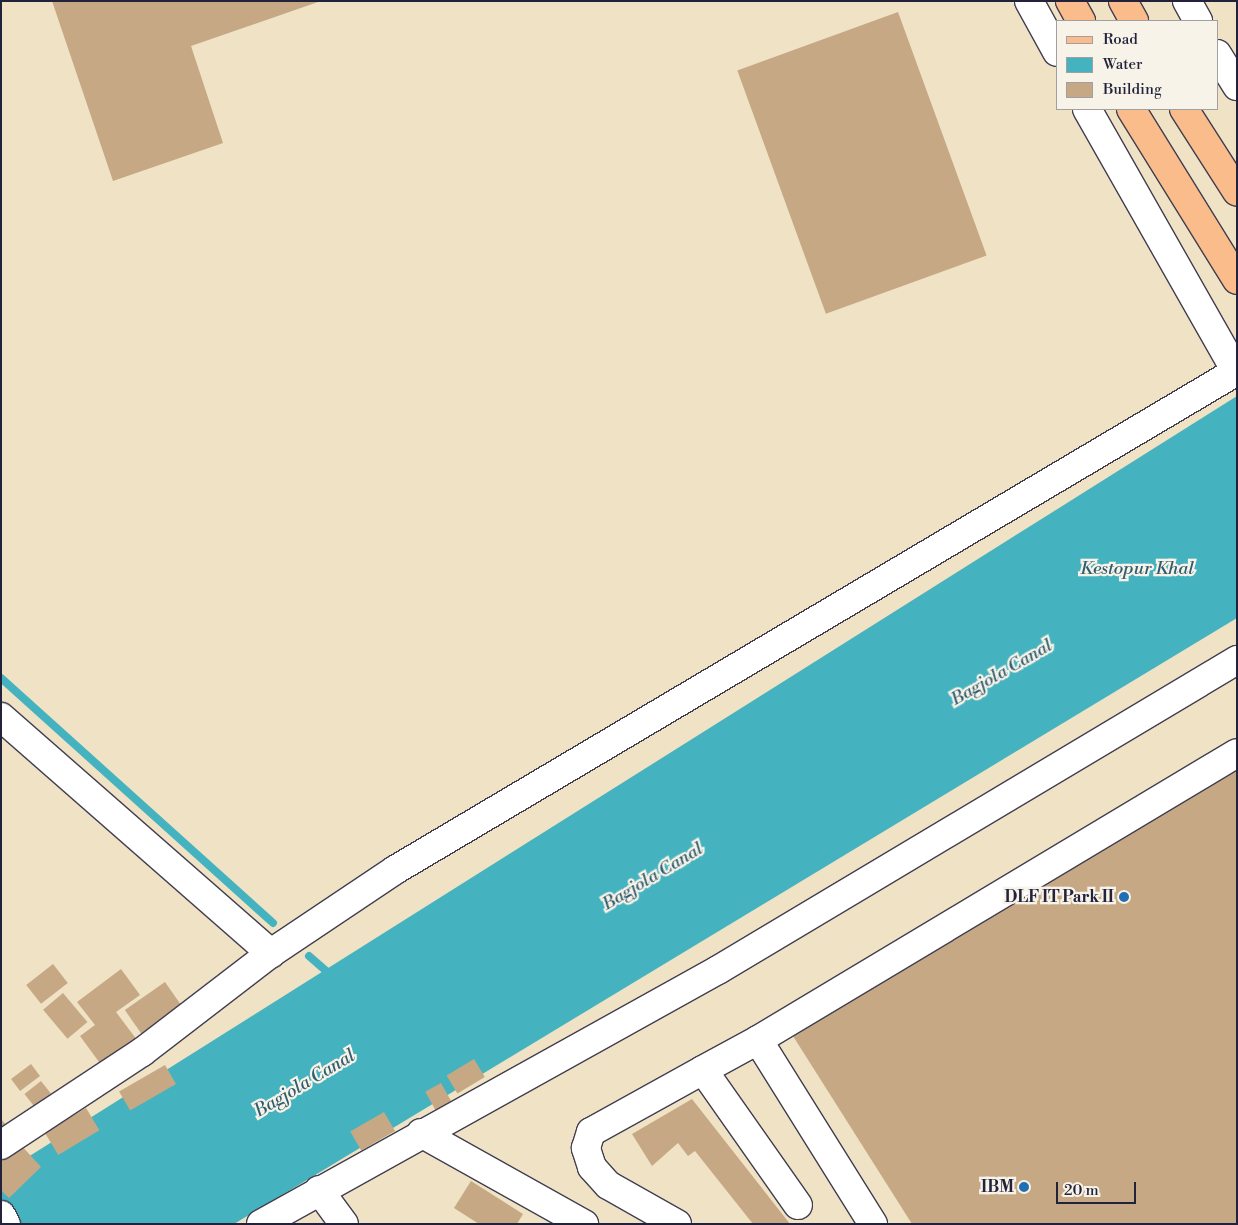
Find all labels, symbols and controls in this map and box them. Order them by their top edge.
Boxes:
legend [1056,20,1218,110]
text: Road [1103,30,1138,49]
text: Water [1103,55,1142,74]
text: Building [1103,80,1162,99]
water label: Kestopur Khal [1080,558,1194,580]
water label: Bagjola Canal [947,635,1057,711]
water label: Bagjola Canal [599,838,707,916]
place label: DLF IT Park II [1004,887,1114,907]
marker: DLF IT Park II [1118,891,1130,903]
water label: Bagjola Canal [251,1045,359,1123]
scale bar [1058,1172,1138,1204]
place label: IBM [981,1177,1014,1197]
marker: IBM [1018,1181,1030,1193]
text: 20 m [1064,1181,1099,1200]

